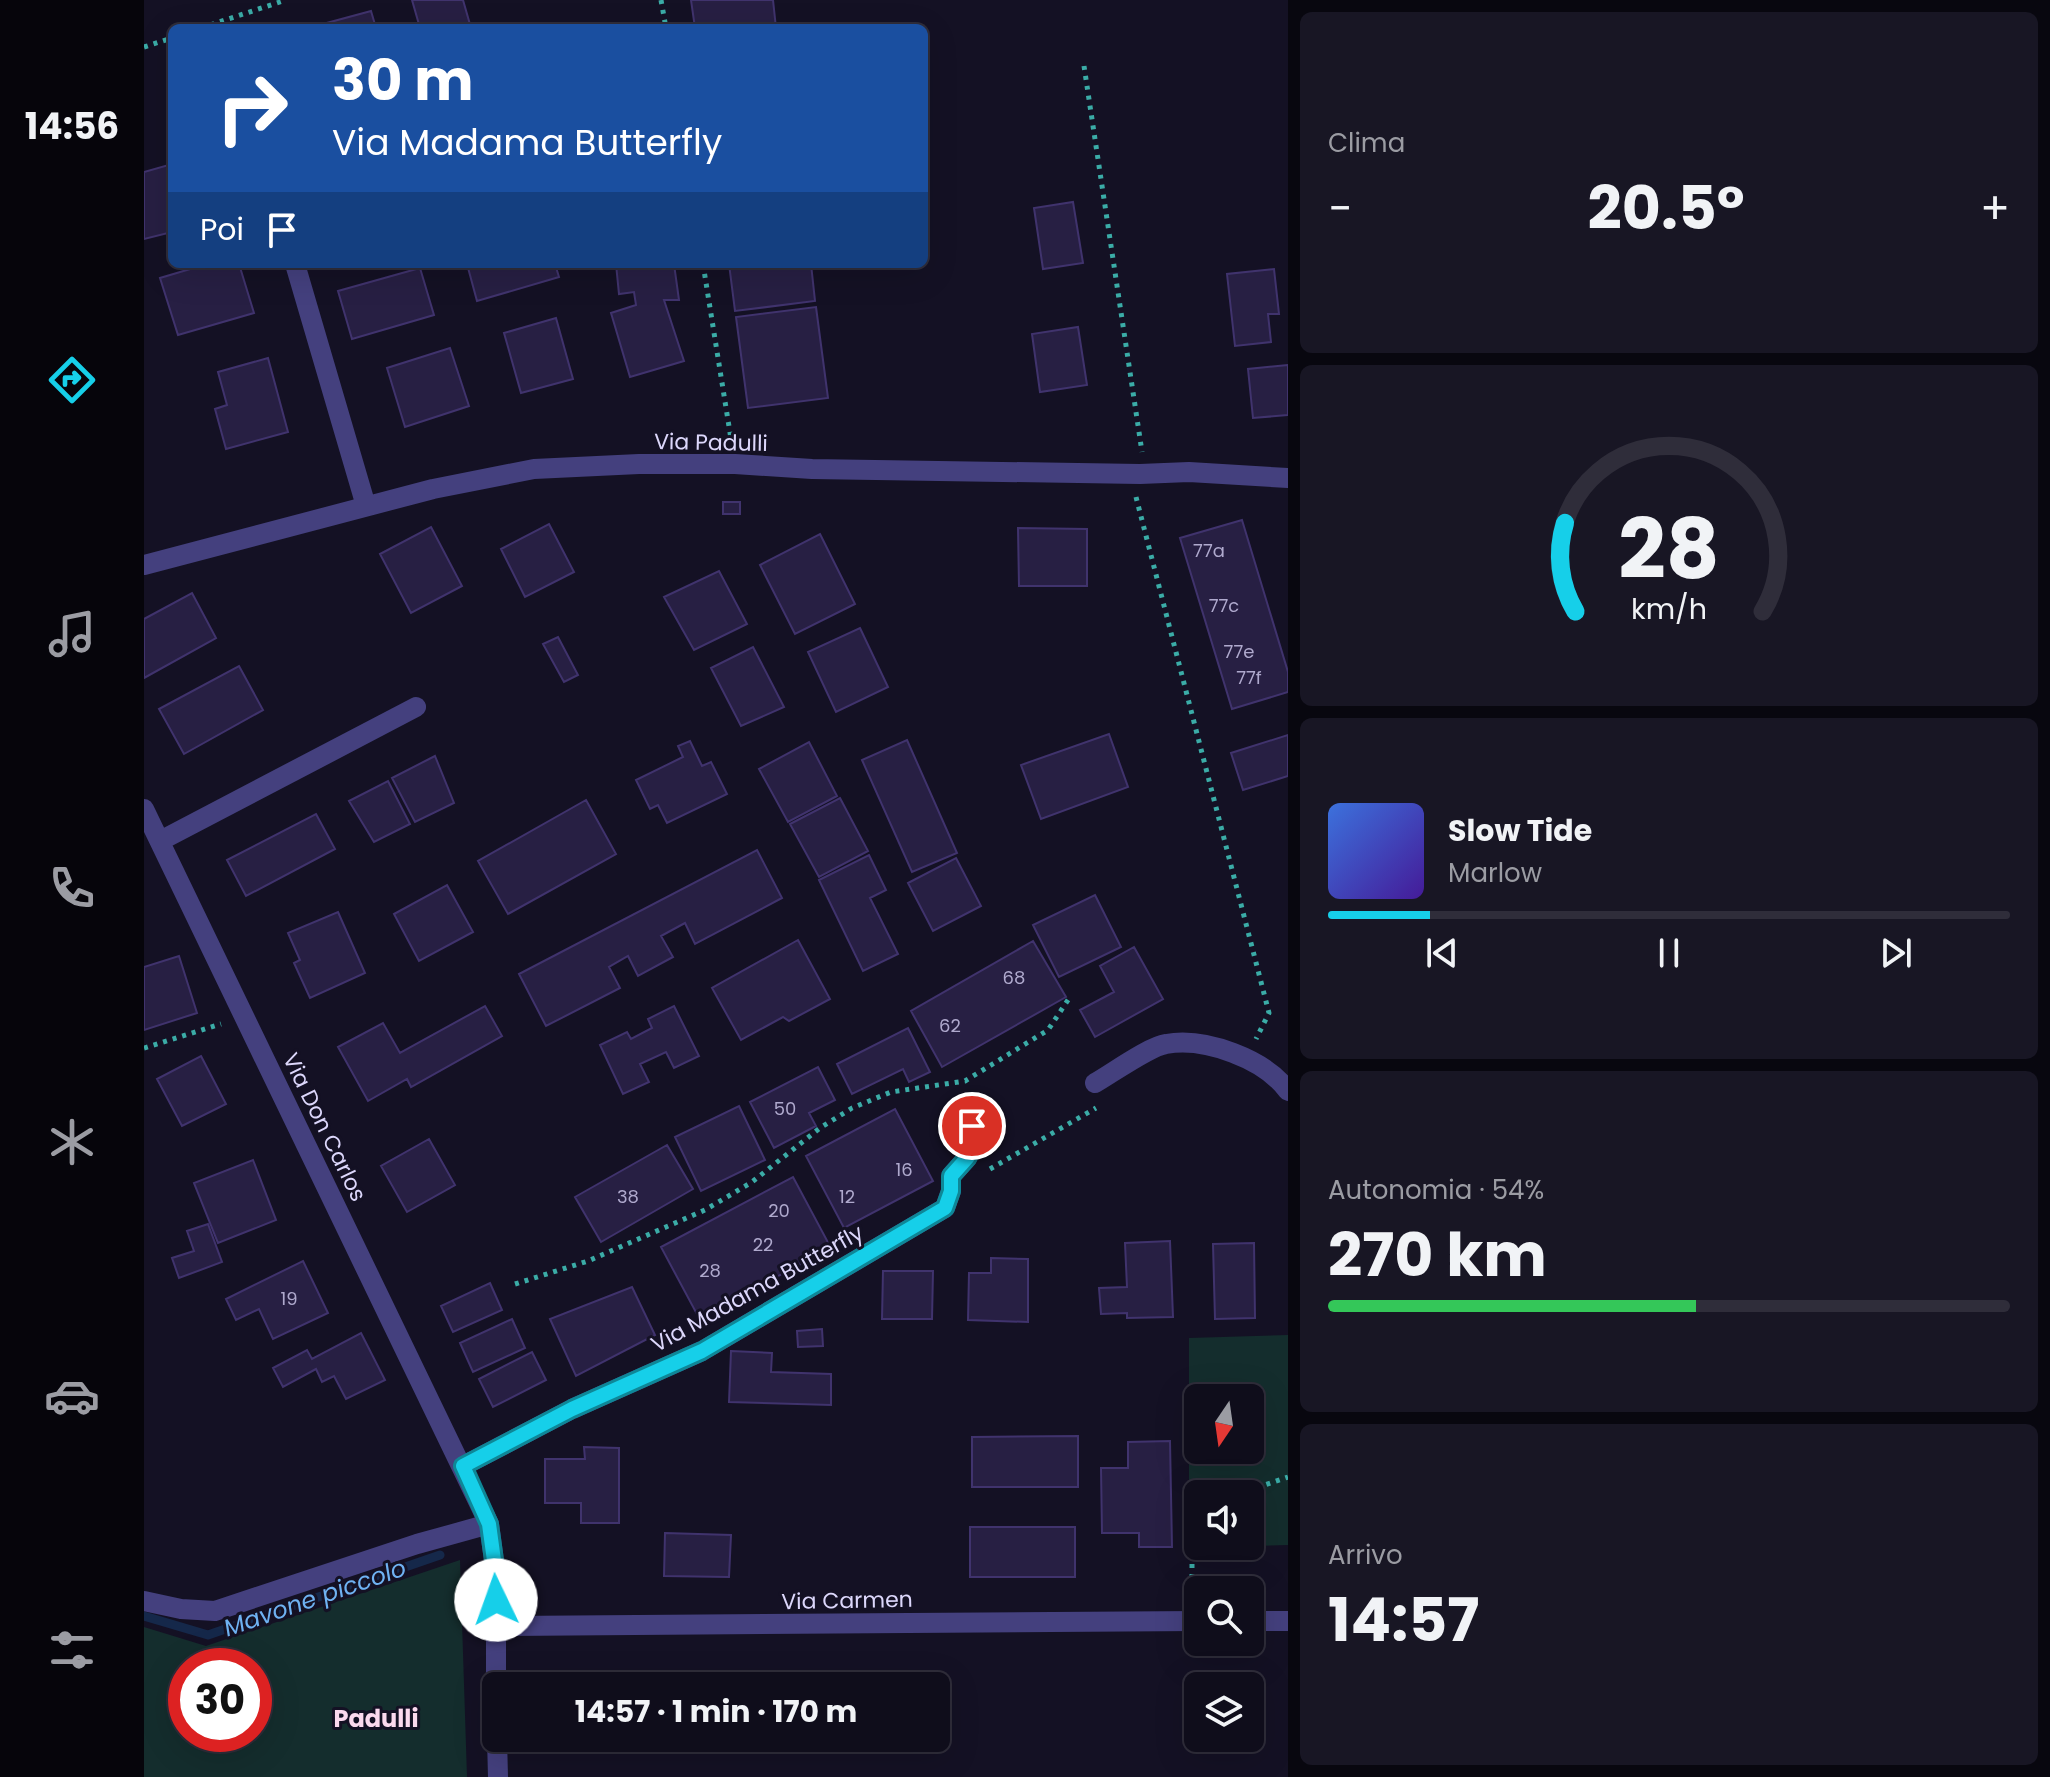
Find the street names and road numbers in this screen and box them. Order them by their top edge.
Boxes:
street label: Via Padulli [654,426,768,459]
street label: Via Don Carlos [275,1048,374,1207]
street label: Via Madama Butterfly [645,1217,870,1360]
street label: Via Carmen [781,1584,913,1617]

